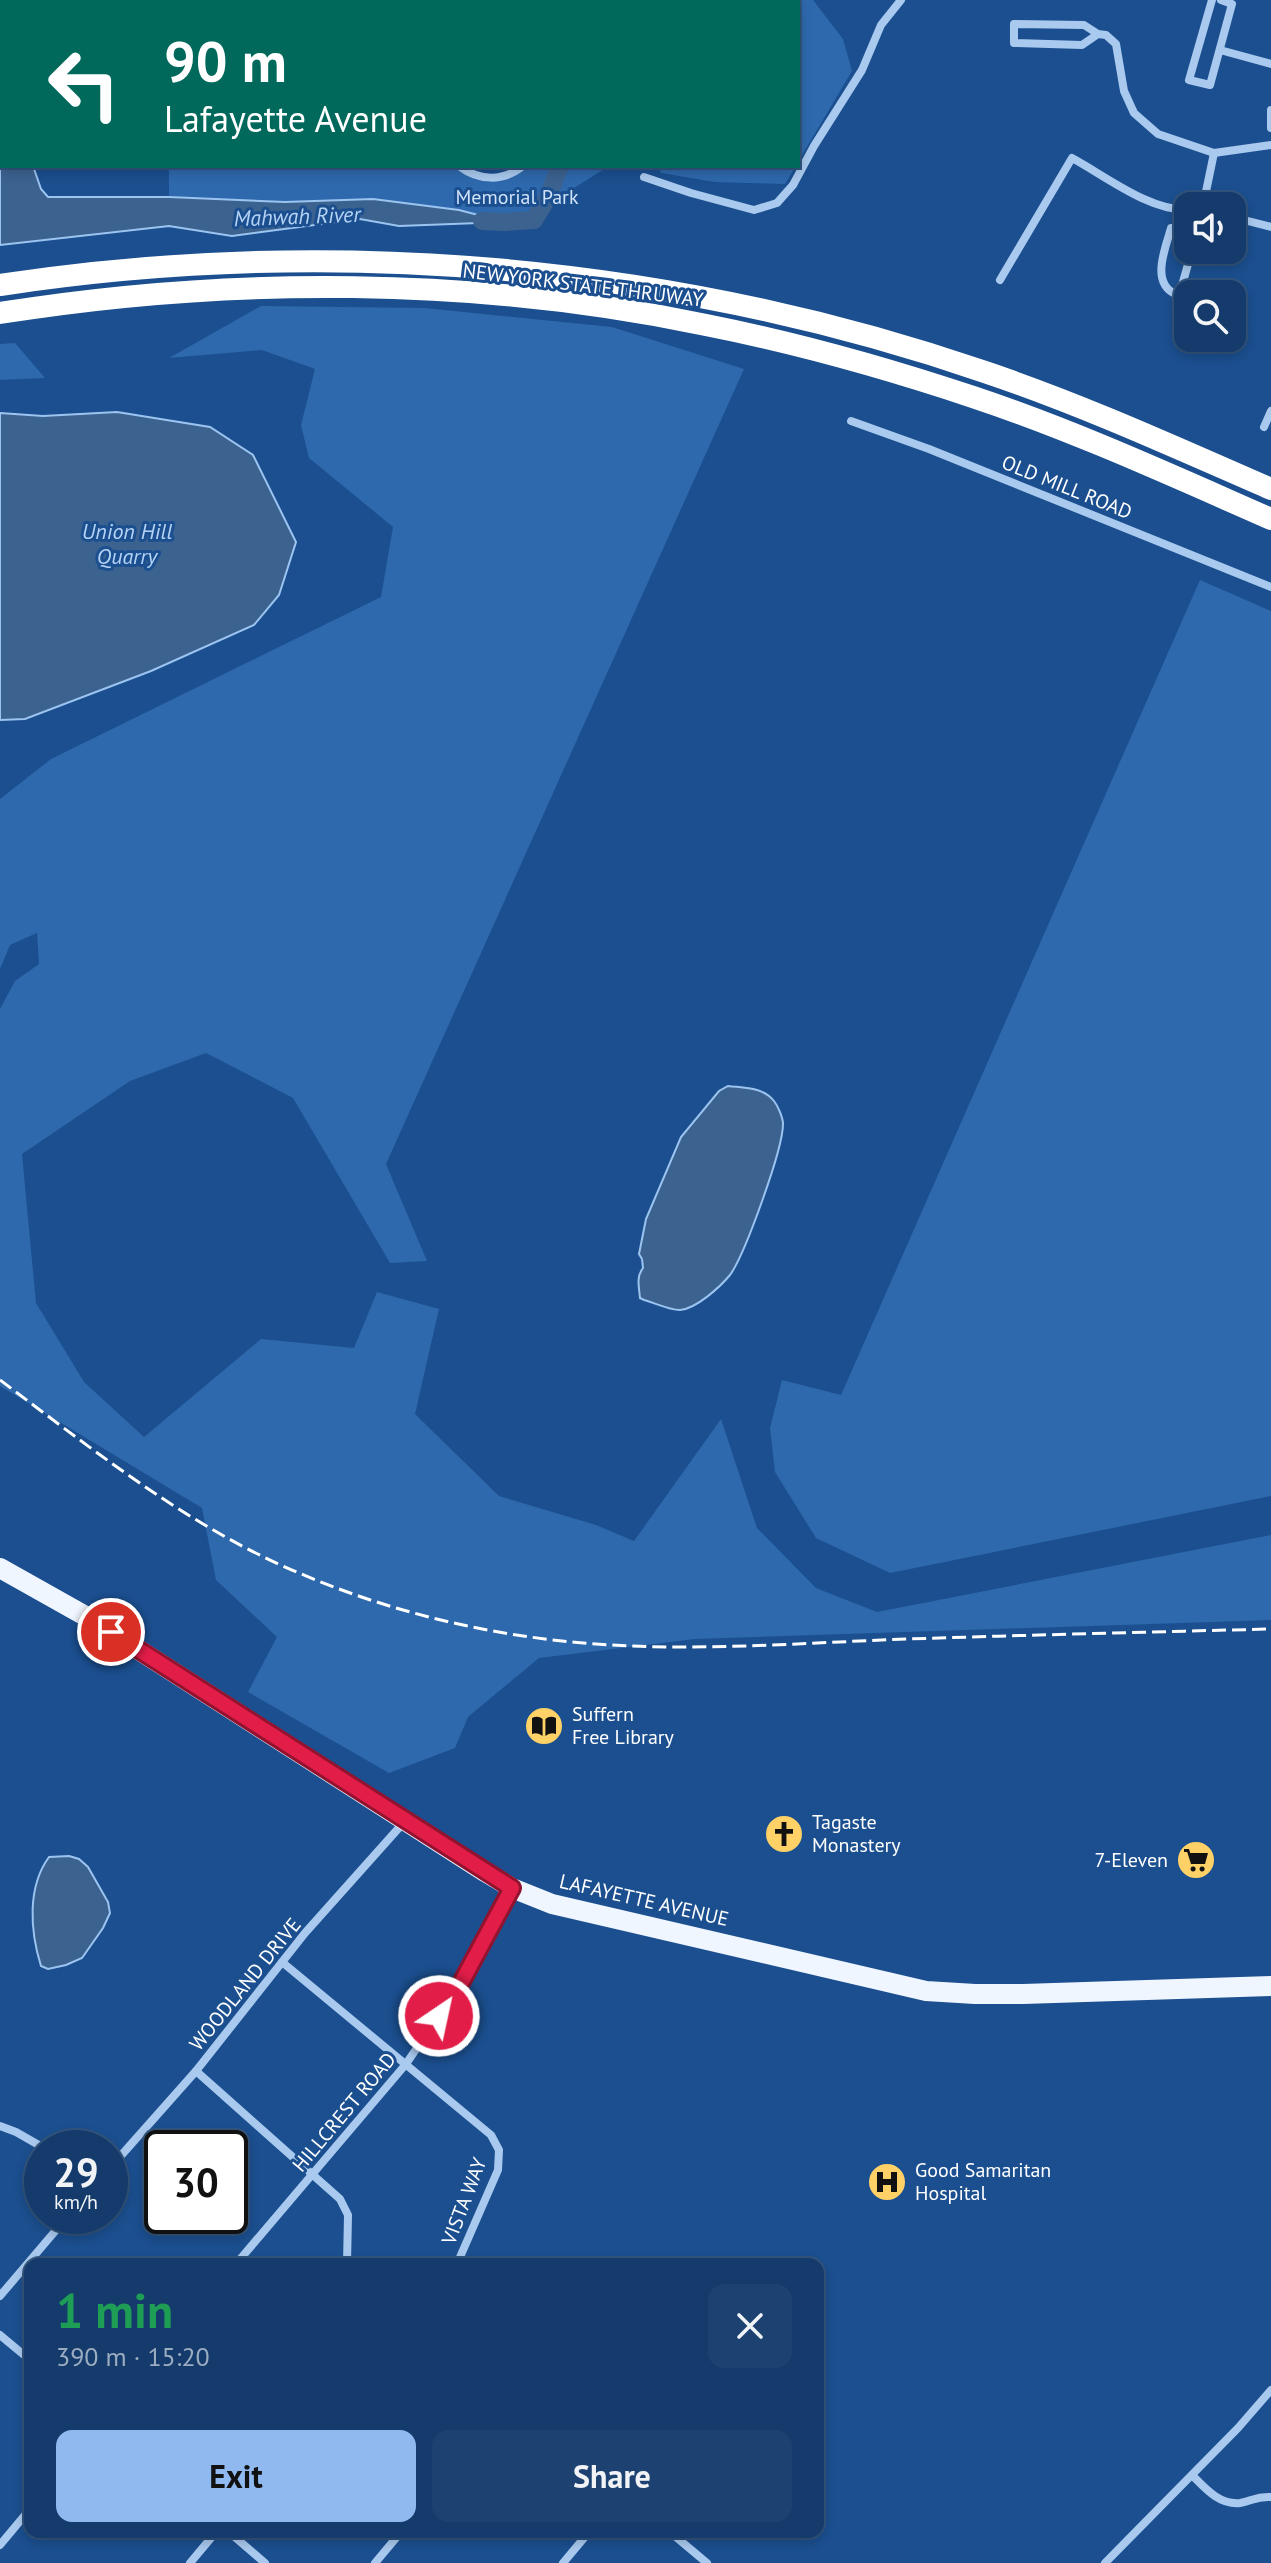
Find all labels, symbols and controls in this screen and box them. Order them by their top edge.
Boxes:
text: 90 m [164,25,287,97]
icon: left [32,32,136,136]
text: Lafayette Avenue [164,95,427,142]
park label: Memorial Park [456,184,579,210]
map controls [1174,192,1246,352]
button: sound [1174,192,1246,264]
water label: Mahwah River [233,200,363,232]
street label: NEW YORK STATE THRUWAY [461,257,706,313]
button: search [1174,280,1246,352]
street label: OLD MILL ROAD [998,449,1136,525]
water label: Union Hill Quarry [82,517,172,570]
pin [77,1598,145,1666]
icon: arrive [89,1610,133,1654]
place label: Suffern Free Library [572,1701,675,1750]
library icon: Suffern Free Library [523,1705,565,1747]
place label: Tagaste Monastery [812,1809,901,1858]
church icon: Tagaste Monastery [763,1813,805,1855]
supermarket icon: 7-Eleven [1175,1839,1217,1881]
place label: 7-Eleven [1094,1847,1168,1873]
street label: LAFAYETTE AVENUE [557,1868,731,1932]
street label: WOODLAND DRIVE [183,1912,307,2056]
position arrow [397,1974,481,2058]
street label: HILLCREST ROAD [287,2047,401,2177]
speed limit sign: 30 [144,2130,248,2234]
text: 29 [53,2146,99,2198]
street label: VISTA WAY [435,2153,493,2249]
place label: Good Samaritan Hospital [915,2157,1051,2206]
hospital icon: Good Samaritan Hospital [866,2161,908,2203]
text: km/h [54,2189,98,2215]
text: 1 min [56,2279,173,2341]
button: close [708,2284,792,2368]
text: 390 m · 15:20 [56,2340,210,2373]
button: Exit [56,2430,416,2522]
button: Share [432,2430,792,2522]

